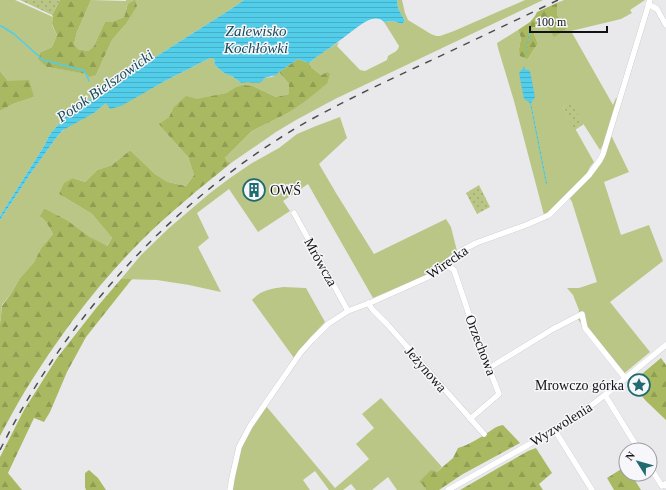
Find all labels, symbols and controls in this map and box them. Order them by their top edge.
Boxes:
scale bar [530,8,607,34]
text: 100 m [536,15,567,29]
water label: Zalewisko Kochłówki [223,23,288,56]
water label: Potok Bielszowicki [53,47,156,126]
building icon: OWŚ [241,177,267,203]
place label: OWŚ [270,182,301,198]
street label: Mrówcza [301,235,340,290]
street label: Wirecka [424,242,471,282]
street label: Orzechowa [462,313,499,378]
street label: Jeżynowa [402,344,450,396]
place icon: Mrowczo górka [626,372,652,398]
place label: Mrowczo górka [535,378,625,393]
street label: Wyzwolenia [528,399,596,449]
north arrow [618,442,658,482]
text: N [623,449,637,463]

